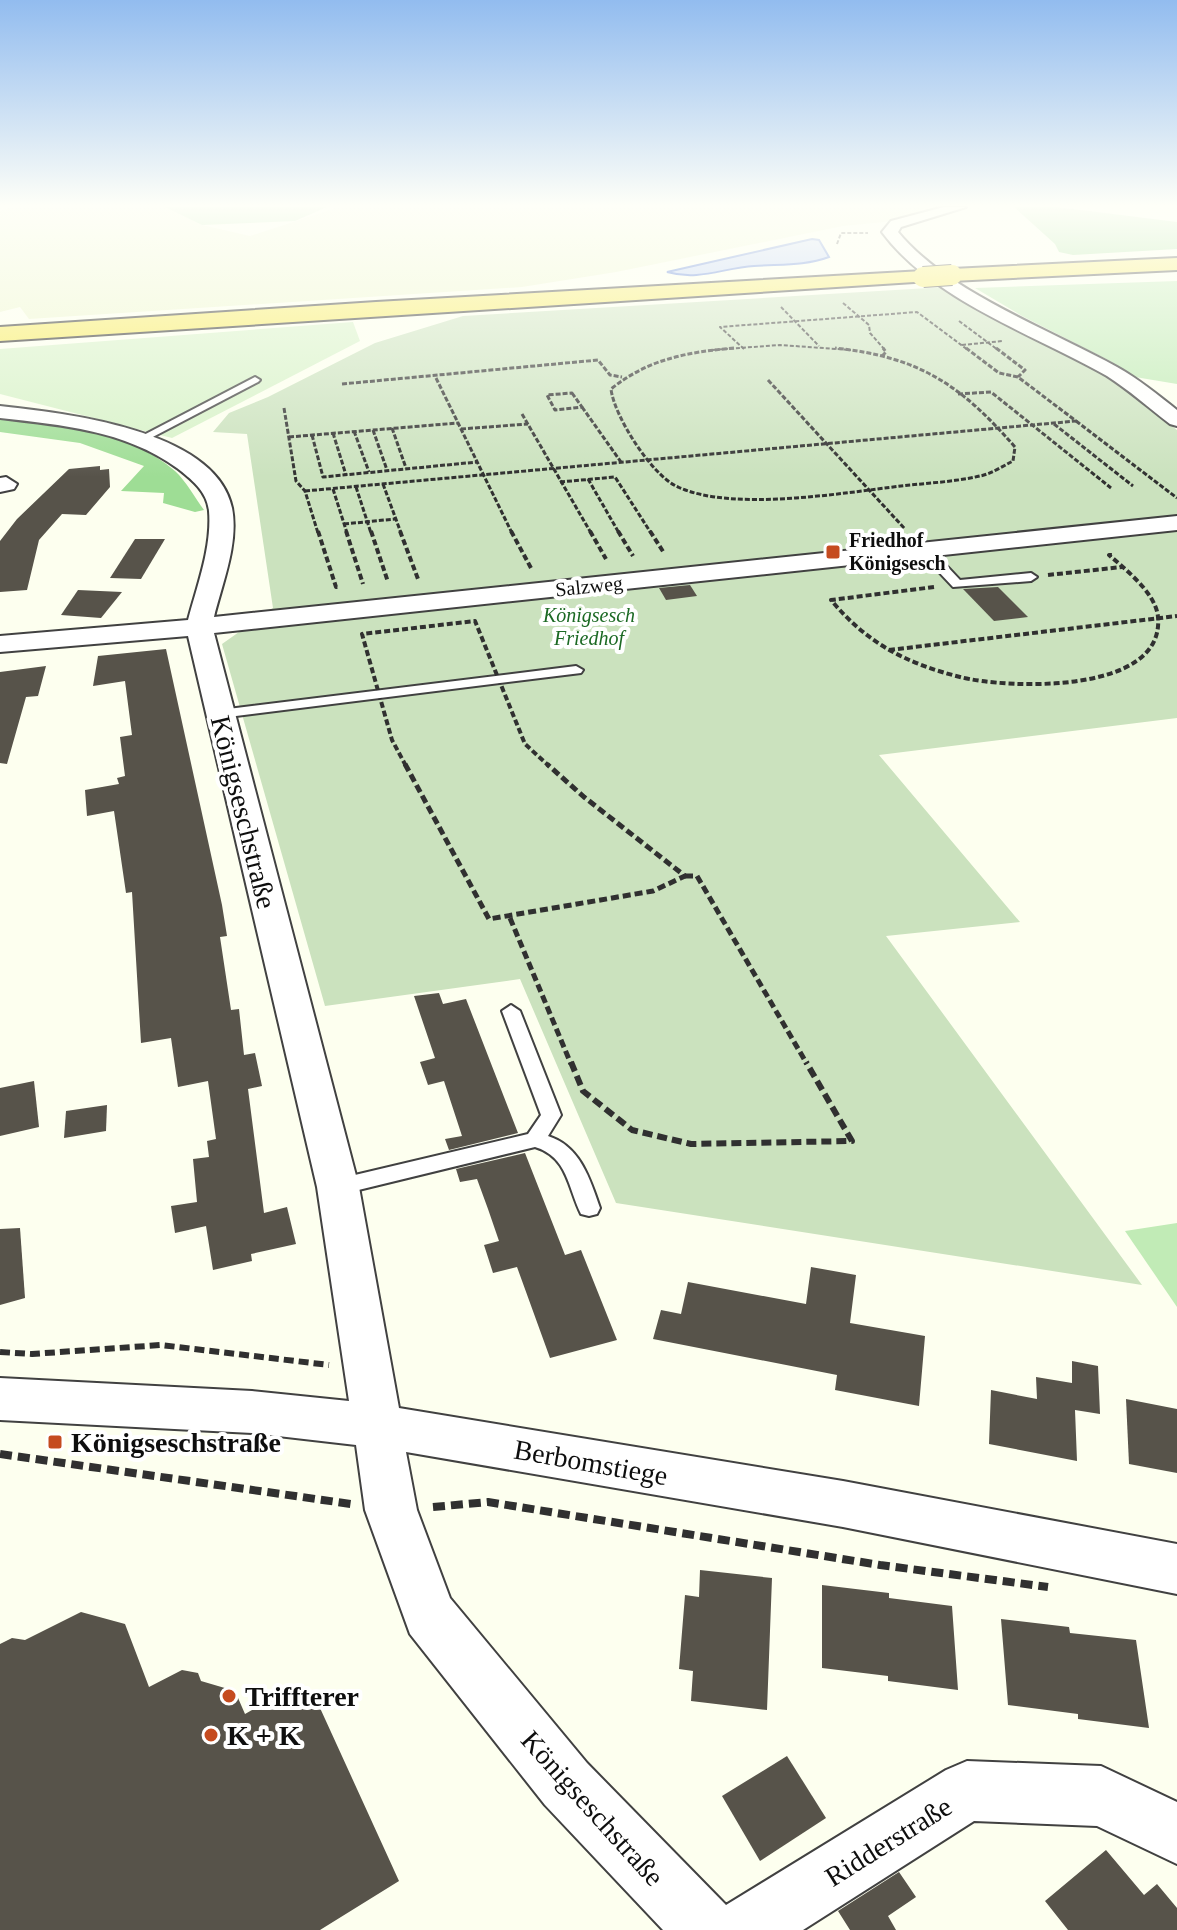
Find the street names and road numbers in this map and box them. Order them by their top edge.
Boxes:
street label: Salzweg [554,572,624,601]
street label: Königseschstraße [205,713,282,912]
street label: Berbomstiege [512,1434,670,1491]
street label: Königseschstraße [515,1725,670,1892]
street label: Ridderstraße [819,1790,957,1892]

